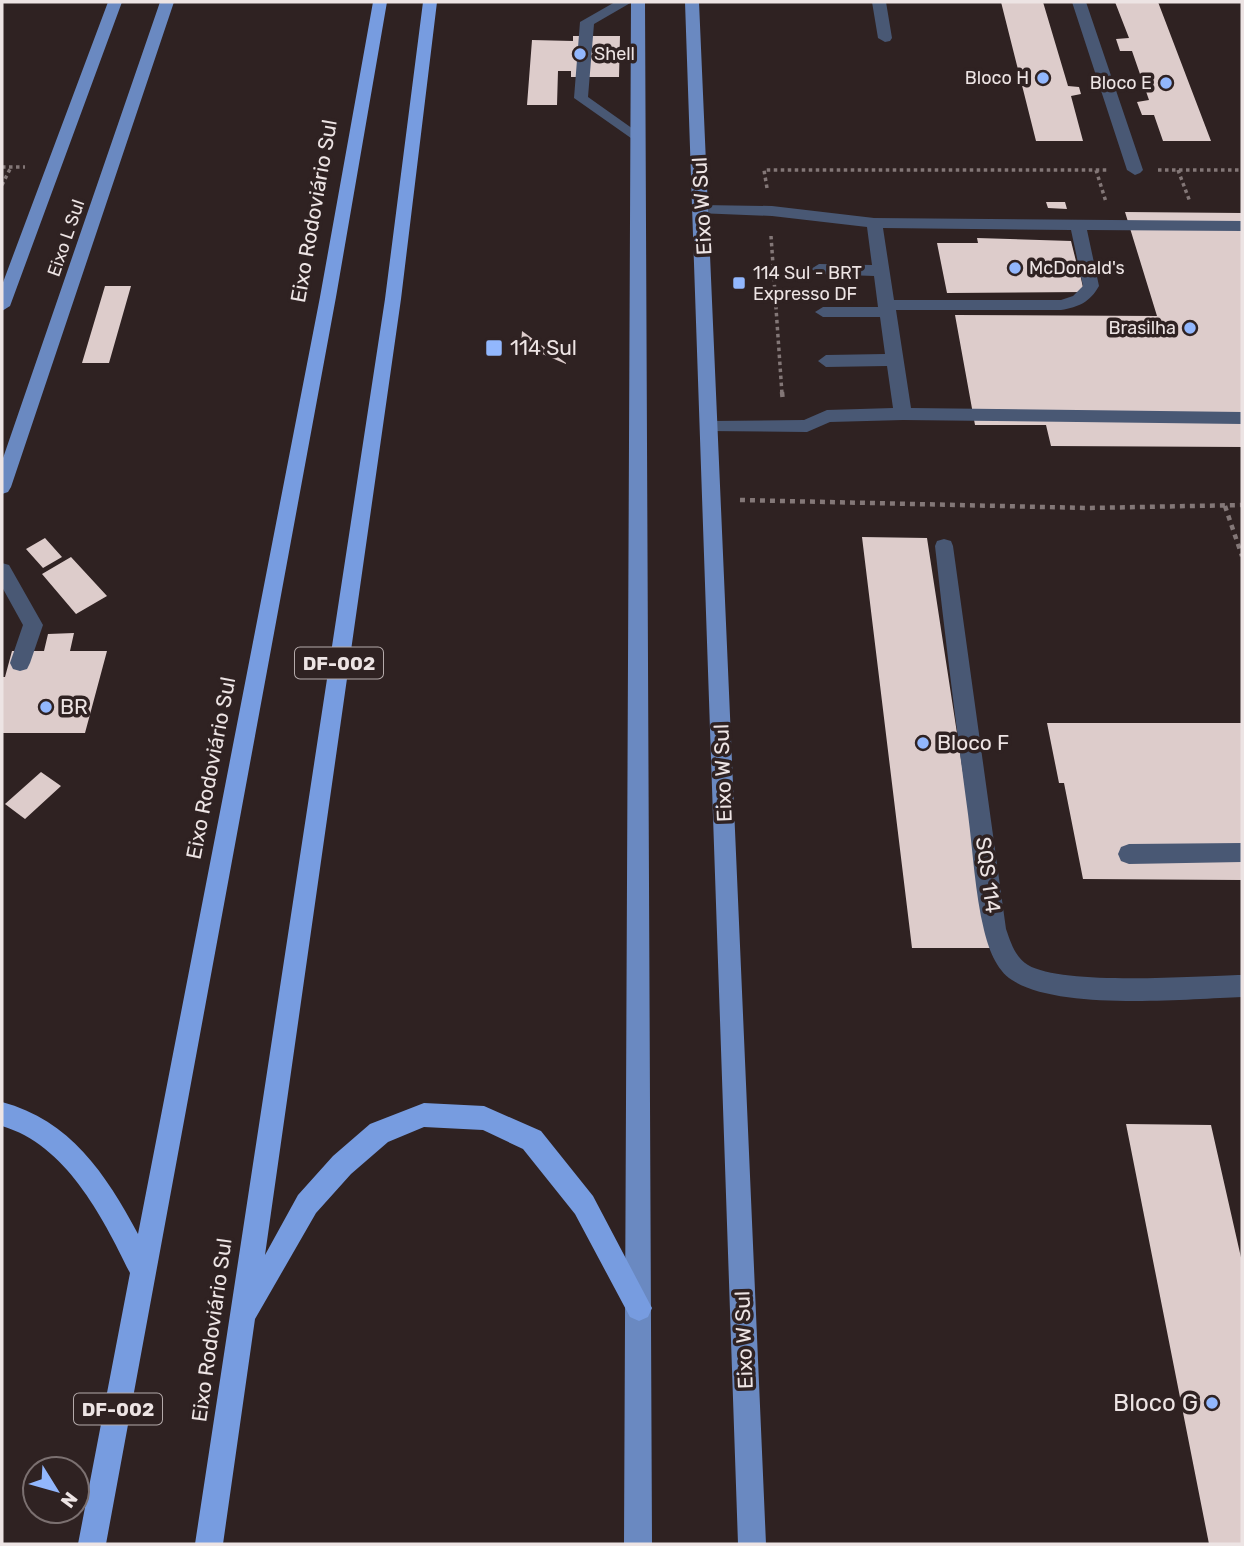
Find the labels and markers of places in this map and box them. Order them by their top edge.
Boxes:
place label: Shell [594,43,635,65]
marker: Shell [572,46,588,62]
place label: Bloco H [965,67,1029,89]
marker: Bloco H [1035,70,1051,86]
place label: Bloco E [1090,72,1152,94]
marker: Bloco E [1158,75,1174,91]
place label: McDonald's [1029,257,1125,279]
marker: McDonald's [1007,260,1023,276]
place label: 114 Sul - BRT Expresso DF [753,262,862,305]
marker: 114 Sul - BRT Expresso DF [731,275,747,291]
place label: Brasilha [1109,317,1176,339]
marker: Brasilha [1182,320,1198,336]
place label: 114 Sul [510,335,577,360]
marker: 114 Sul [484,338,504,358]
place label: BR [60,694,88,719]
marker: BR [38,699,54,715]
place label: Bloco F [937,730,1009,755]
marker: Bloco F [915,735,931,751]
place label: Bloco G [1113,1389,1198,1417]
marker: Bloco G [1204,1395,1220,1411]

